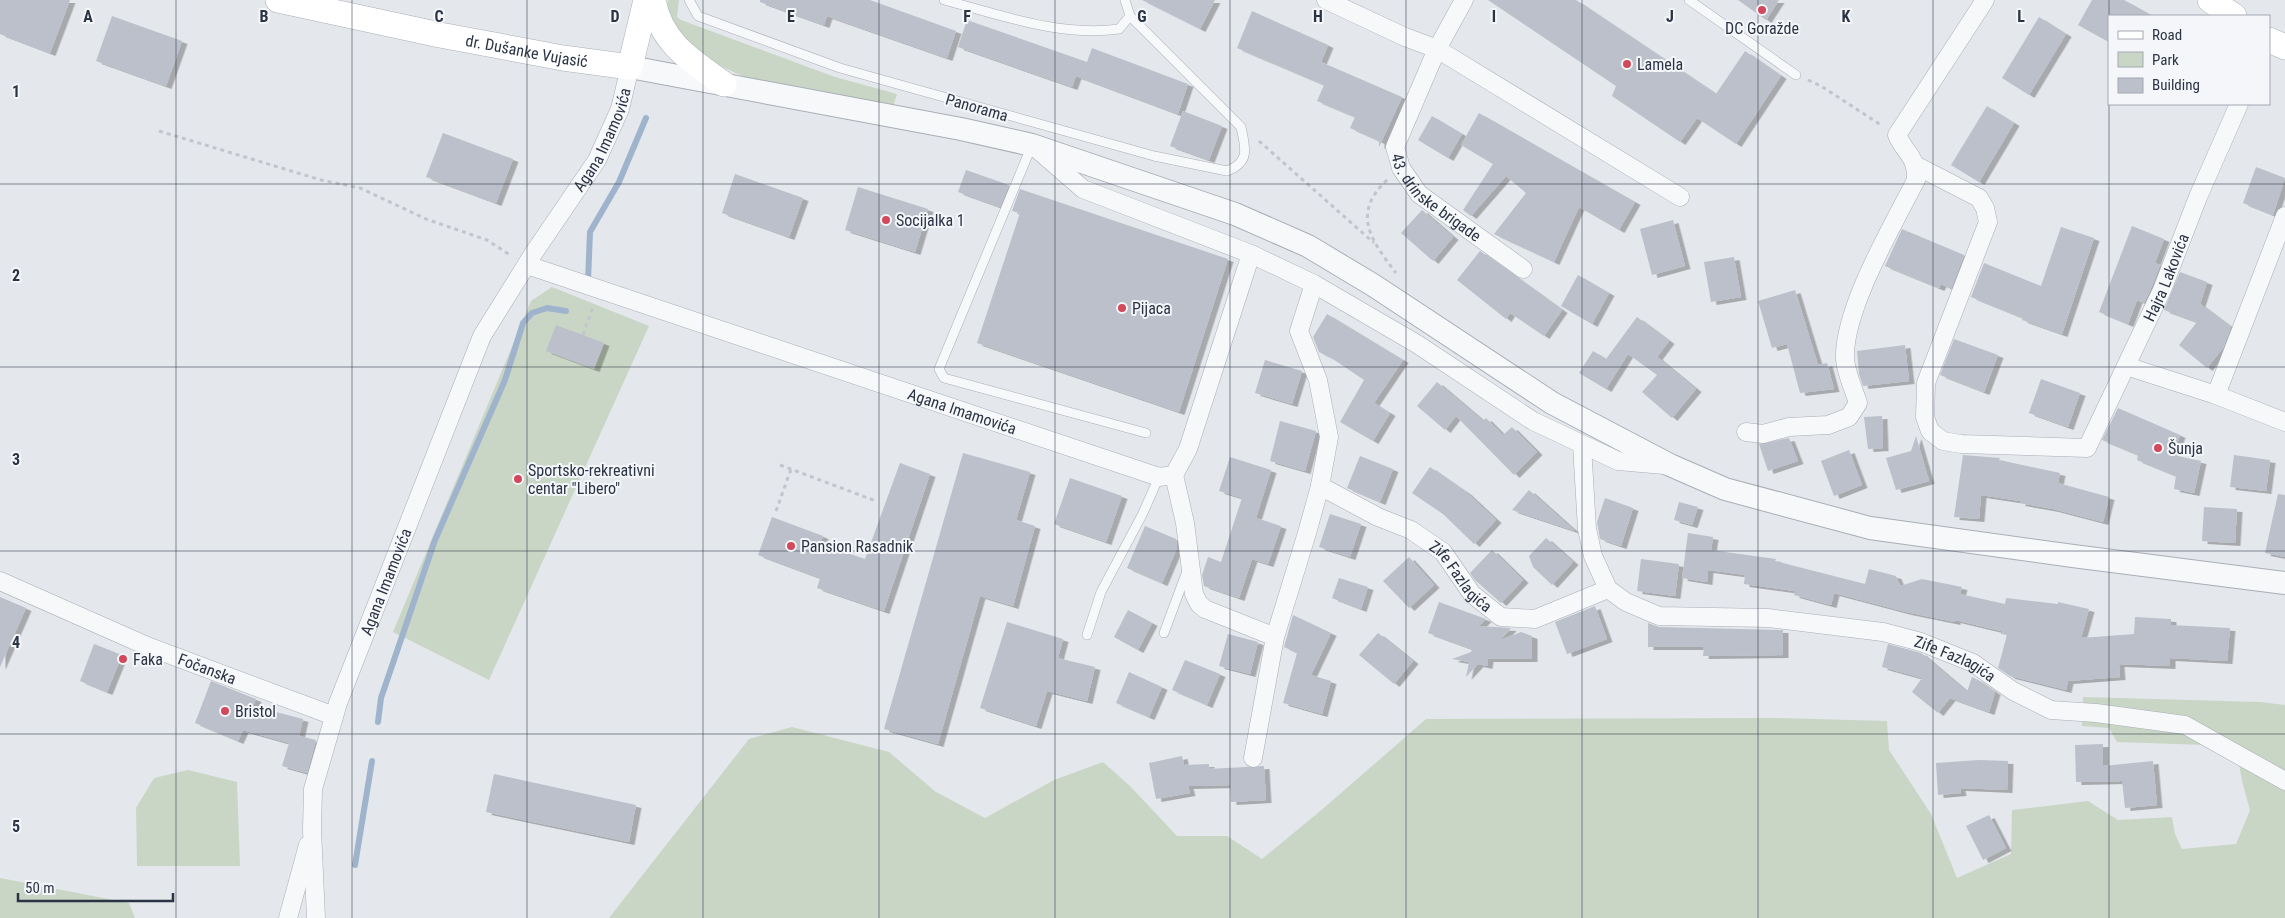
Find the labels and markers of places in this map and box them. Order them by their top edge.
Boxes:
marker: DC Goražde [1756,4,1768,16]
place label: DC Goražde [1725,19,1799,38]
place label: Lamela [1637,55,1683,74]
marker: Lamela [1621,58,1633,70]
place label: Socijalka 1 [896,211,965,230]
marker: Socijalka 1 [880,214,892,226]
place label: Pijaca [1132,299,1171,318]
marker: Pijaca [1116,302,1128,314]
place label: Šunja [2168,439,2203,458]
marker: Šunja [2152,442,2164,454]
place label: Sportsko-rekreativni centar "Libero" [528,461,655,498]
marker: Sportsko-rekreativni centar "Libero" [512,473,524,485]
place label: Pansion Rasadnik [801,537,914,556]
marker: Pansion Rasadnik [785,540,797,552]
place label: Faka [133,650,163,669]
marker: Faka [117,653,129,665]
place label: Bristol [235,702,276,721]
marker: Bristol [219,705,231,717]

